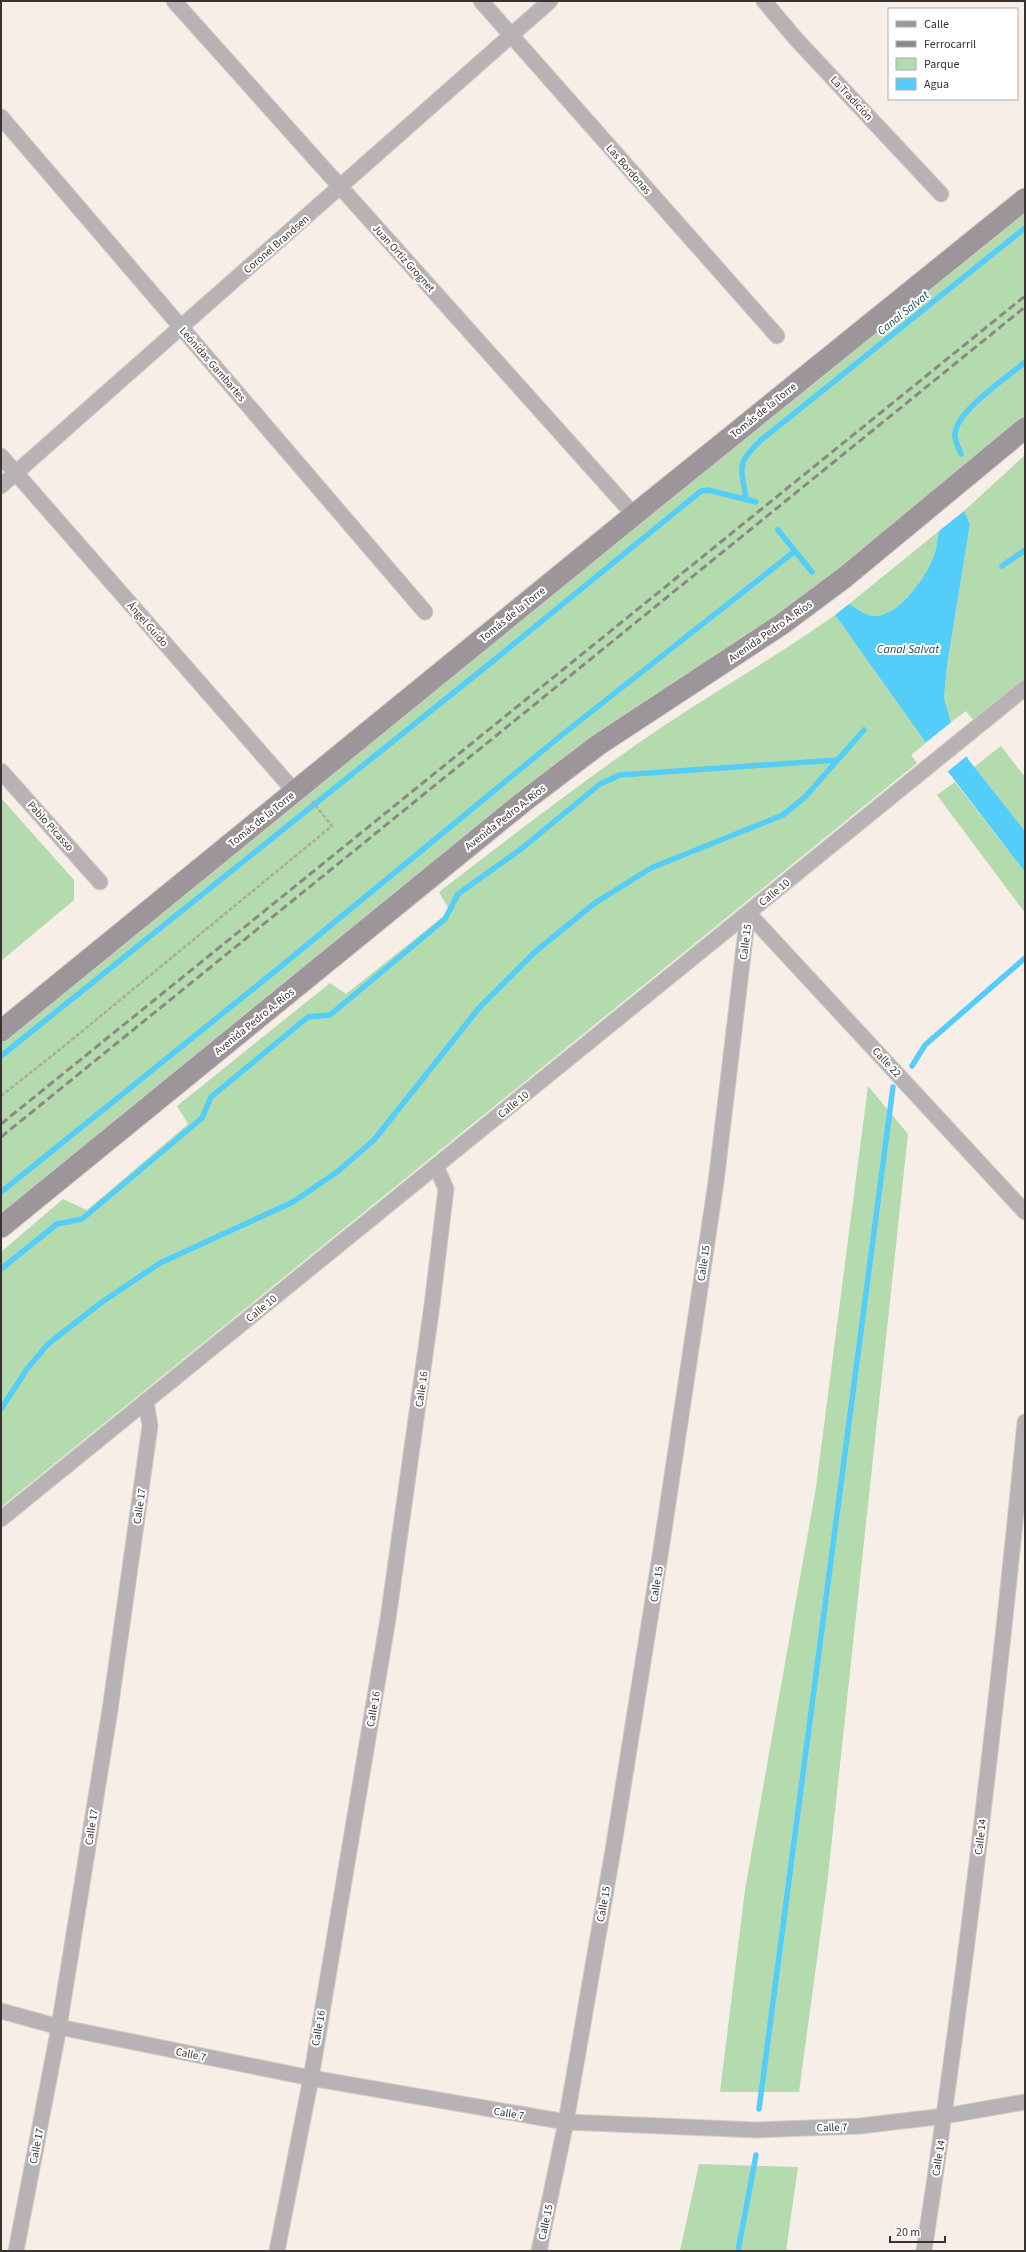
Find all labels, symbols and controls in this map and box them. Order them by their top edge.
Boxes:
legend [888,8,1018,100]
text: Calle [924,16,949,33]
text: Ferrocarril [924,36,976,53]
text: Parque [924,56,960,73]
street label: La Tradición [827,73,876,124]
text: Agua [924,76,949,93]
street label: Las Bordonas [603,141,655,198]
street label: Coronel Brandsen [240,212,312,277]
street label: Juan Ortiz Grognet [369,221,438,296]
water label: Canal Salvat [874,286,934,340]
street label: Leónidas Gambartes [176,324,249,405]
street label: Tomás de la Torre [727,379,800,442]
street label: Tomás de la Torre [476,583,549,646]
street label: Avenida Pedro A. Ríos [726,597,815,666]
street label: Ángel Guido [124,598,171,650]
water label: Canal Salvat [877,641,940,658]
street label: Avenida Pedro A. Ríos [462,781,549,854]
street label: Tomás de la Torre [225,788,298,851]
street label: Pablo Picasso [24,798,77,855]
street label: Calle 10 [756,875,793,910]
street label: Calle 15 [736,923,755,961]
street label: Avenida Pedro A. Ríos [211,984,298,1058]
street label: Calle 22 [869,1044,904,1081]
street label: Calle 10 [495,1087,532,1122]
street label: Calle 15 [694,1244,713,1282]
street label: Calle 10 [243,1291,280,1326]
street label: Calle 16 [412,1370,432,1408]
street label: Calle 17 [130,1487,149,1525]
street label: Calle 15 [646,1565,667,1603]
street label: Calle 16 [363,1690,384,1728]
street label: Calle 17 [81,1808,102,1846]
street label: Calle 14 [971,1818,990,1856]
street label: Calle 15 [593,1885,614,1923]
street label: Calle 16 [308,2009,329,2047]
street label: Calle 7 [174,2044,207,2065]
street label: Calle 7 [493,2104,525,2123]
street label: Calle 7 [816,2119,848,2136]
street label: Calle 17 [26,2127,47,2165]
street label: Calle 14 [928,2139,949,2177]
street label: Calle 15 [534,2203,557,2241]
scale bar [890,2218,945,2244]
text: 20 m [896,2224,920,2241]

